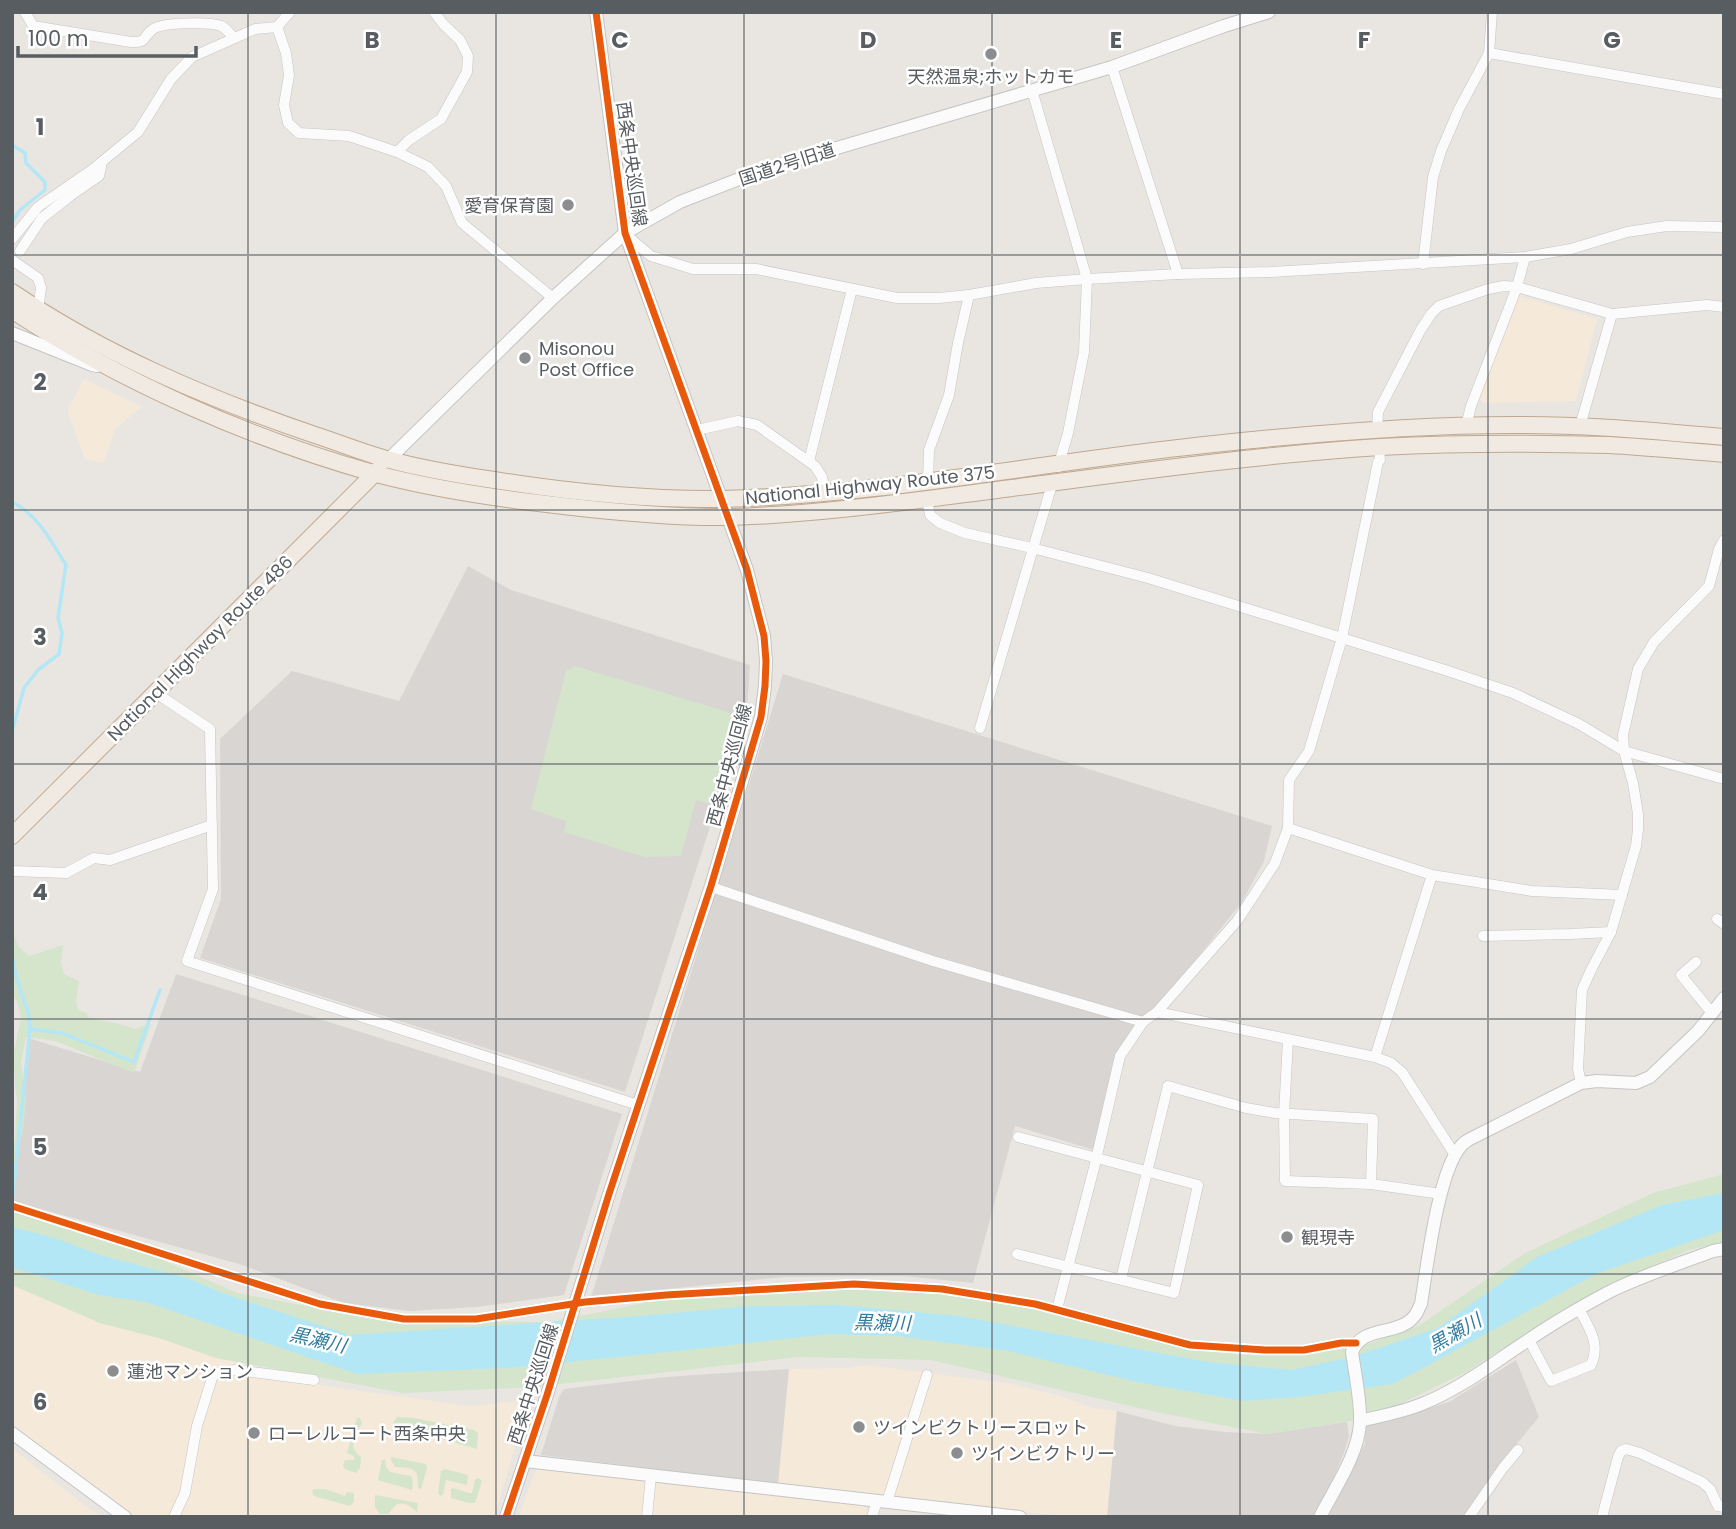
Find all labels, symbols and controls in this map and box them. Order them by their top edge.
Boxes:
scale bar [18,14,196,58]
text: 100 m [28,24,88,53]
text: B [364,24,380,56]
text: C [611,24,629,56]
text: D [860,24,876,56]
text: E [1110,24,1122,56]
text: F [1358,24,1370,56]
text: G [1603,24,1621,56]
marker: 天然温泉;ホットカモ [983,46,999,62]
place label: 天然温泉;ホットカモ [908,64,1074,89]
street label: 西条中央巡回線 [611,100,653,228]
text: 1 [36,111,44,143]
street label: 国道2号旧道 [735,137,839,191]
place label: 愛育保育園 [464,193,554,218]
marker: 愛育保育園 [560,197,576,213]
place label: Misonou Post Office [539,336,634,382]
marker: Misonou Post Office [517,350,533,366]
text: 2 [33,366,47,398]
street label: National Highway Route 375 [744,459,996,511]
street label: National Highway Route 486 [102,550,298,746]
text: 3 [33,621,47,653]
street label: 西条中央巡回線 [701,701,757,829]
text: 4 [32,876,48,908]
text: 5 [33,1131,47,1163]
place label: 観現寺 [1301,1225,1355,1250]
marker: 観現寺 [1279,1229,1295,1245]
water label: 黒瀬川 [1424,1306,1488,1359]
water label: 黒瀬川 [853,1309,913,1337]
water label: 黒瀬川 [287,1320,351,1360]
street label: 西条中央巡回線 [502,1320,564,1448]
place label: 蓮池マンション [127,1359,253,1384]
marker: 蓮池マンション [105,1363,121,1379]
text: 6 [33,1386,47,1418]
place label: ツインビクトリースロット [873,1415,1088,1440]
marker: ツインビクトリースロット [851,1419,867,1435]
place label: ローレルコート西条中央 [268,1421,466,1446]
marker: ローレルコート西条中央 [246,1425,262,1441]
place label: ツインビクトリー [971,1441,1115,1466]
marker: ツインビクトリー [949,1445,965,1461]

